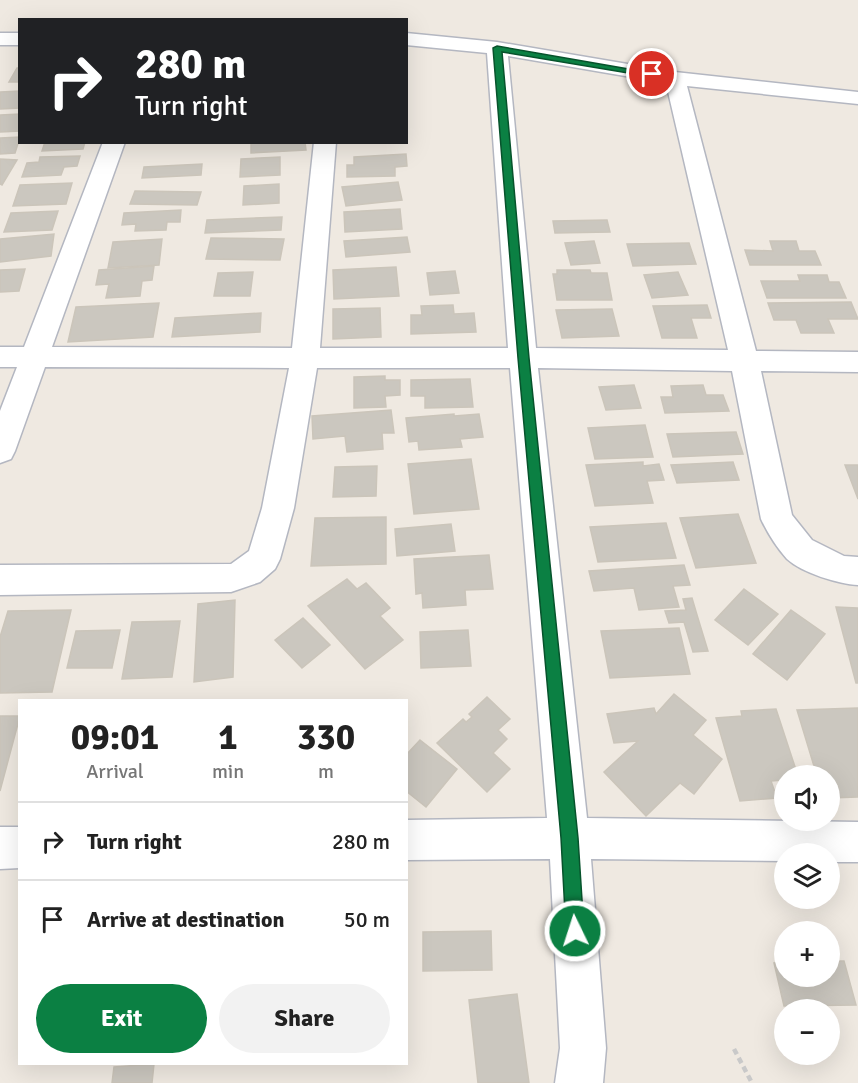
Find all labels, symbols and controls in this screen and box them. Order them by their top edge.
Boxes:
text: 280 m [135,39,246,90]
icon: right [36,42,114,120]
pin [626,48,677,99]
icon: arrive [635,57,668,90]
text: Turn right [135,90,248,123]
text: 09:01 [71,715,159,760]
text: 1 [218,715,238,760]
text: 330 [297,715,355,760]
text: Arrival [86,759,144,784]
text: min [212,759,244,784]
text: m [318,759,334,784]
map controls [774,765,840,1065]
button: sound [774,765,840,831]
icon: right [36,825,69,858]
text: Turn right [87,828,182,855]
text: 280 m [332,828,390,855]
button: layers [774,843,840,909]
position arrow [543,899,607,963]
icon: arrive [36,903,69,936]
text: Arrive at destination [87,906,284,933]
text: 50 m [344,906,390,933]
button: + [774,921,840,987]
button: Exit [36,984,207,1053]
button: Share [219,984,390,1053]
button: − [774,999,840,1065]

